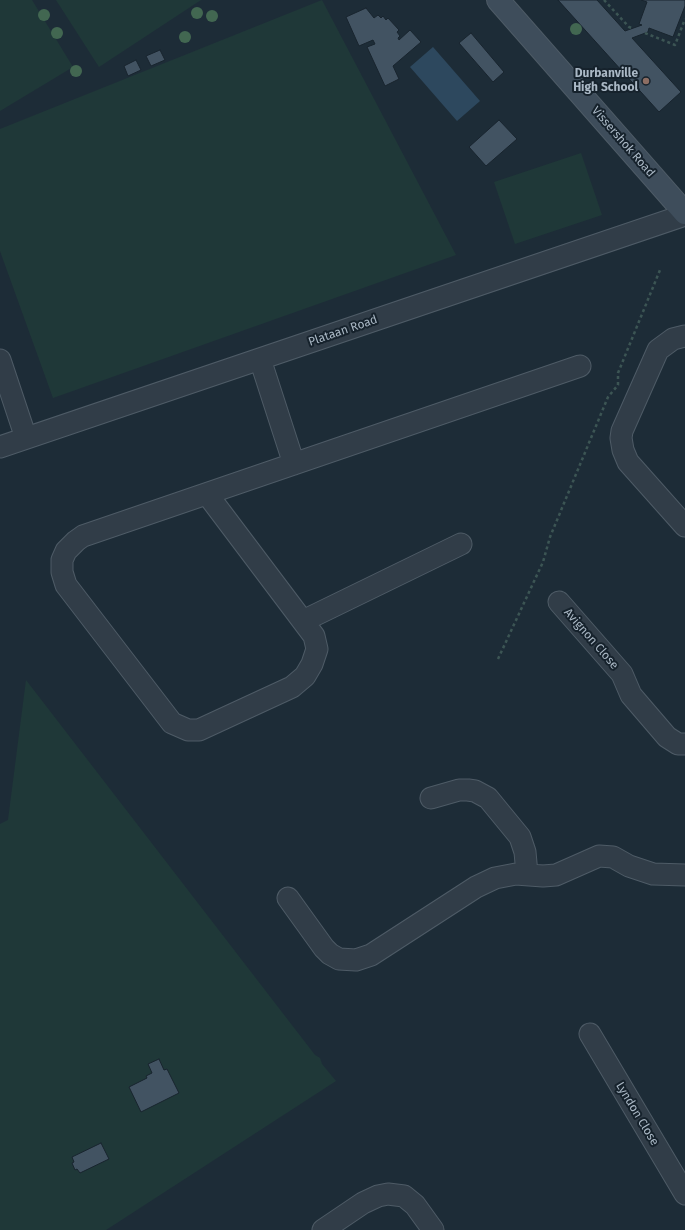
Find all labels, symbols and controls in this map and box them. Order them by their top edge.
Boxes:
place label: Durbanville High School [573,67,638,95]
marker: Durbanville High School [641,76,651,86]
street label: Vissershok Road [588,104,658,180]
street label: Plataan Road [307,312,379,350]
street label: Avignon Close [561,606,621,672]
street label: Lyndon Close [612,1080,662,1148]

